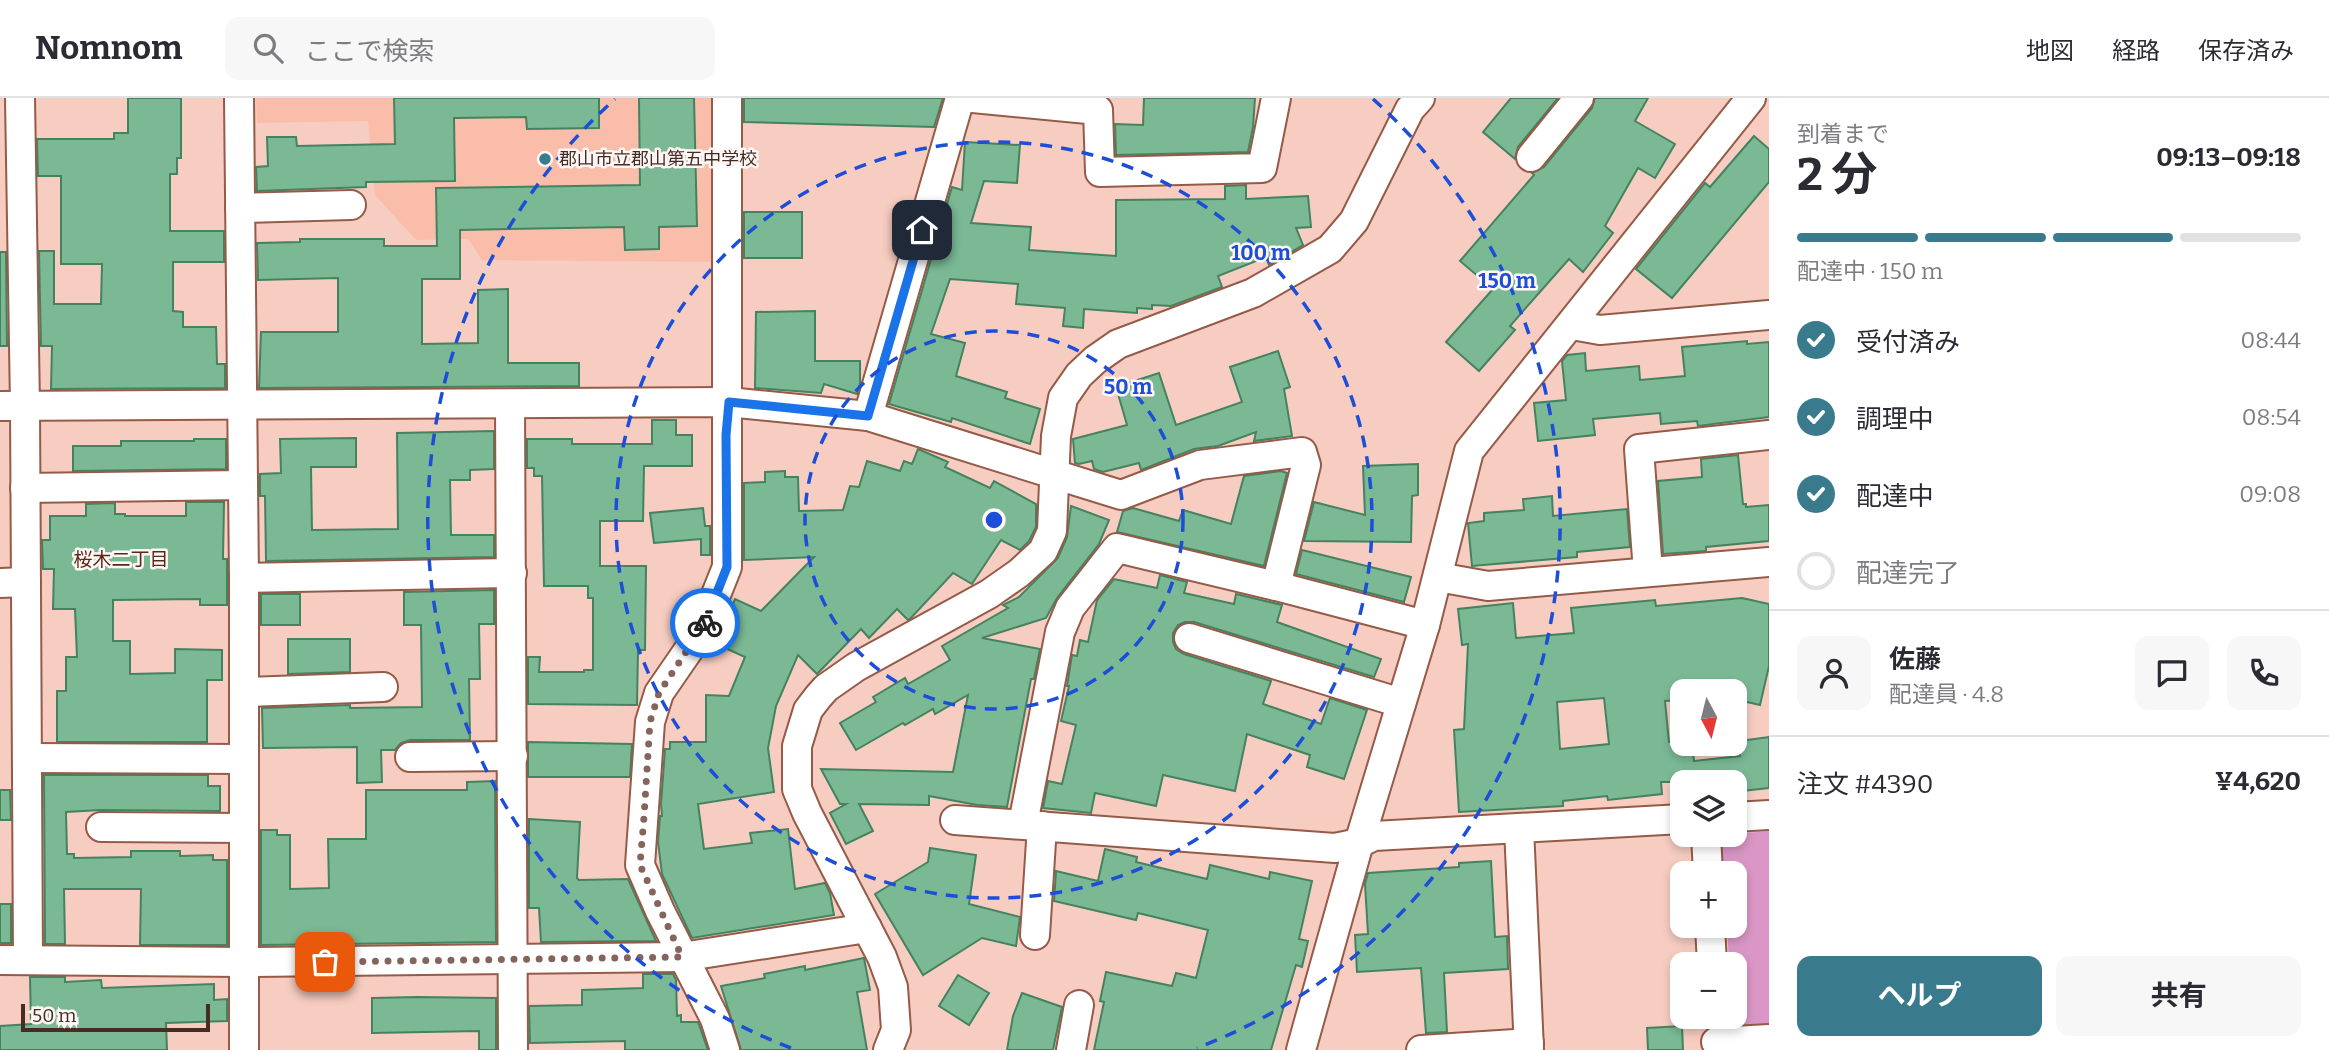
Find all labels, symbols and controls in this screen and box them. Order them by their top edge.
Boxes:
search box [225,17,715,80]
text: Nomnom [35,28,183,68]
icon: search [249,29,287,67]
text: ここで検索 [305,36,435,67]
text: 地図 [2026,37,2074,65]
text: 経路 [2112,37,2160,65]
text: 保存済み [2198,37,2294,65]
text: 到着まで [1797,120,1889,148]
text: 09:13–09:18 [2156,142,2301,173]
text: 2 分 [1797,147,1877,202]
place label: 郡山市立郡山第五中学校 [559,148,757,170]
marker: 郡山市立郡山第五中学校 [537,151,553,167]
pin [892,200,952,260]
icon: home [903,211,941,249]
text: 100 m [1231,240,1291,266]
text: 配達中 · 150 m [1797,257,1943,285]
text: 150 m [1478,268,1536,294]
icon: check [1797,321,1835,359]
text: 08:44 [2241,326,2301,354]
text: 受付済み [1856,327,1960,358]
text: 50 m [1104,374,1152,400]
icon: check [1797,398,1835,436]
text: 08:54 [2242,403,2301,431]
text: 調理中 [1856,404,1934,435]
icon: check [1797,475,1835,513]
text: 09:08 [2239,480,2301,508]
text: 配達中 [1856,481,1934,512]
centre of rings [982,508,1006,532]
district label: 桜木二丁目 [73,548,169,571]
text: 配達完了 [1856,558,1960,589]
courier [670,588,740,658]
icon: bike [686,604,724,642]
button: person [1797,636,1871,710]
button: chat [2135,636,2209,710]
button: phone [2227,636,2301,710]
text: 佐藤 [1889,644,1941,675]
north arrow [1670,679,1746,756]
map controls [1670,679,1747,1029]
text: 配達員 · 4.8 [1889,680,2004,708]
text: ¥4,620 [2215,766,2301,797]
text: 注文 #4390 [1797,769,1934,800]
button: layers [1670,770,1747,847]
button: + [1670,861,1747,938]
pin [295,932,355,992]
icon: bag [306,943,344,981]
button: − [1670,952,1747,1029]
button: ヘルプ [1797,956,2042,1036]
button: 共有 [2056,956,2301,1036]
scale bar [21,1001,210,1033]
text: 50 m [32,1004,76,1027]

